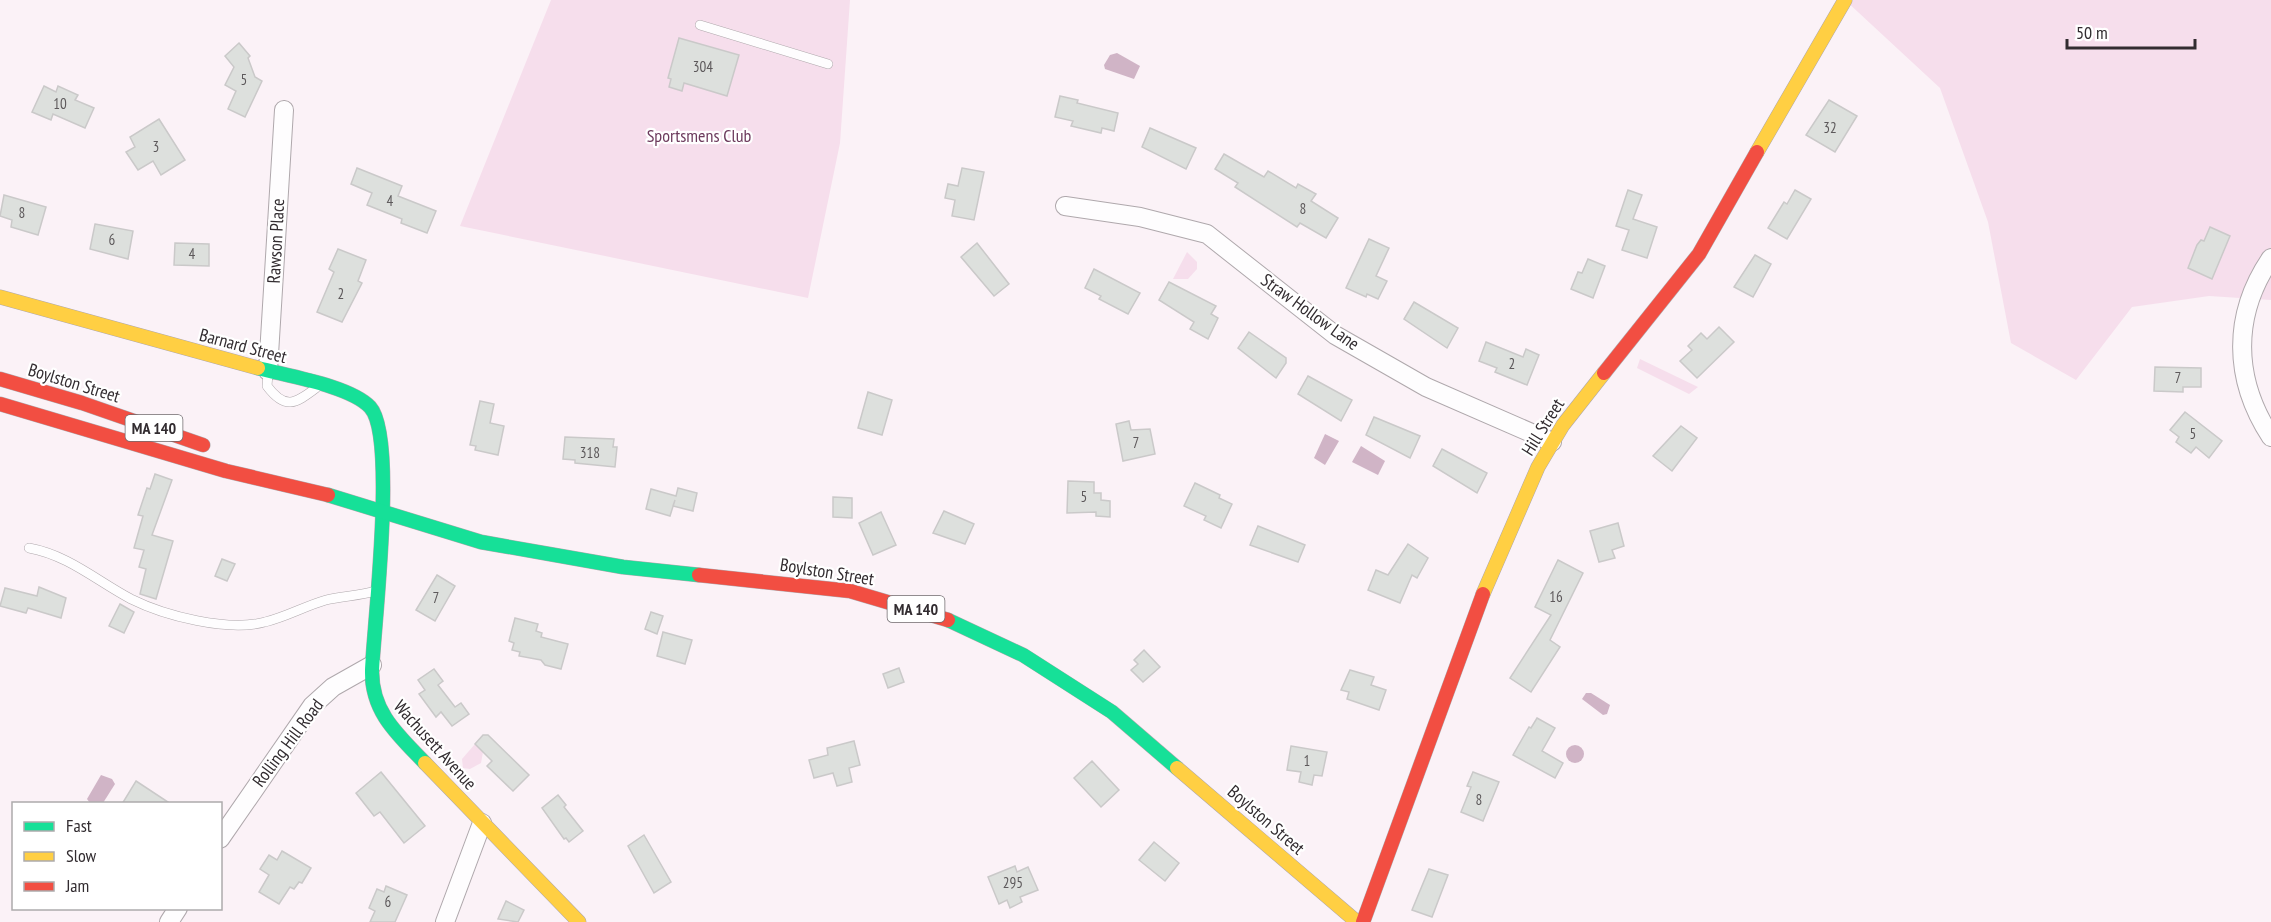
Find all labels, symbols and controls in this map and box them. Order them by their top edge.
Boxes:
scale bar [2067,12,2194,50]
text: 50 m [2076,21,2108,44]
house number: 304 [693,57,713,76]
house number: 5 [241,70,247,89]
house number: 10 [53,94,67,113]
house number: 32 [1823,118,1837,137]
park label: Sportsmens Club [647,124,752,147]
house number: 3 [153,137,159,156]
house number: 4 [387,191,394,210]
street label: Rawson Place [262,198,289,284]
house number: 8 [1300,199,1306,218]
house number: 8 [19,203,25,222]
house number: 6 [109,230,116,249]
house number: 4 [189,244,196,263]
street label: Straw Hollow Lane [1257,268,1364,355]
house number: 2 [338,284,344,303]
street label: Barnard Street [197,323,289,368]
house number: 2 [1509,354,1515,373]
street label: Boylston Street [26,358,123,407]
house number: 7 [2175,368,2181,387]
street label: Hill Street [1516,394,1569,460]
road number: MA 140 [126,415,182,441]
house number: 5 [2190,424,2196,443]
house number: 7 [1133,433,1139,452]
house number: 318 [580,443,600,462]
house number: 5 [1081,487,1087,506]
street label: Boylston Street [779,553,876,590]
house number: 16 [1549,587,1563,606]
house number: 7 [433,588,439,607]
road number: MA 140 [888,596,944,622]
street label: Rolling Hill Road [247,694,328,791]
street label: Wachusett Avenue [389,695,482,794]
house number: 1 [1304,751,1310,770]
street label: Boylston Street [1223,780,1310,859]
house number: 8 [1476,790,1482,809]
legend [12,802,222,910]
text: Fast [66,814,92,837]
text: Slow [66,844,97,867]
house number: 295 [1003,873,1023,892]
text: Jam [65,874,89,897]
house number: 6 [385,892,392,911]

